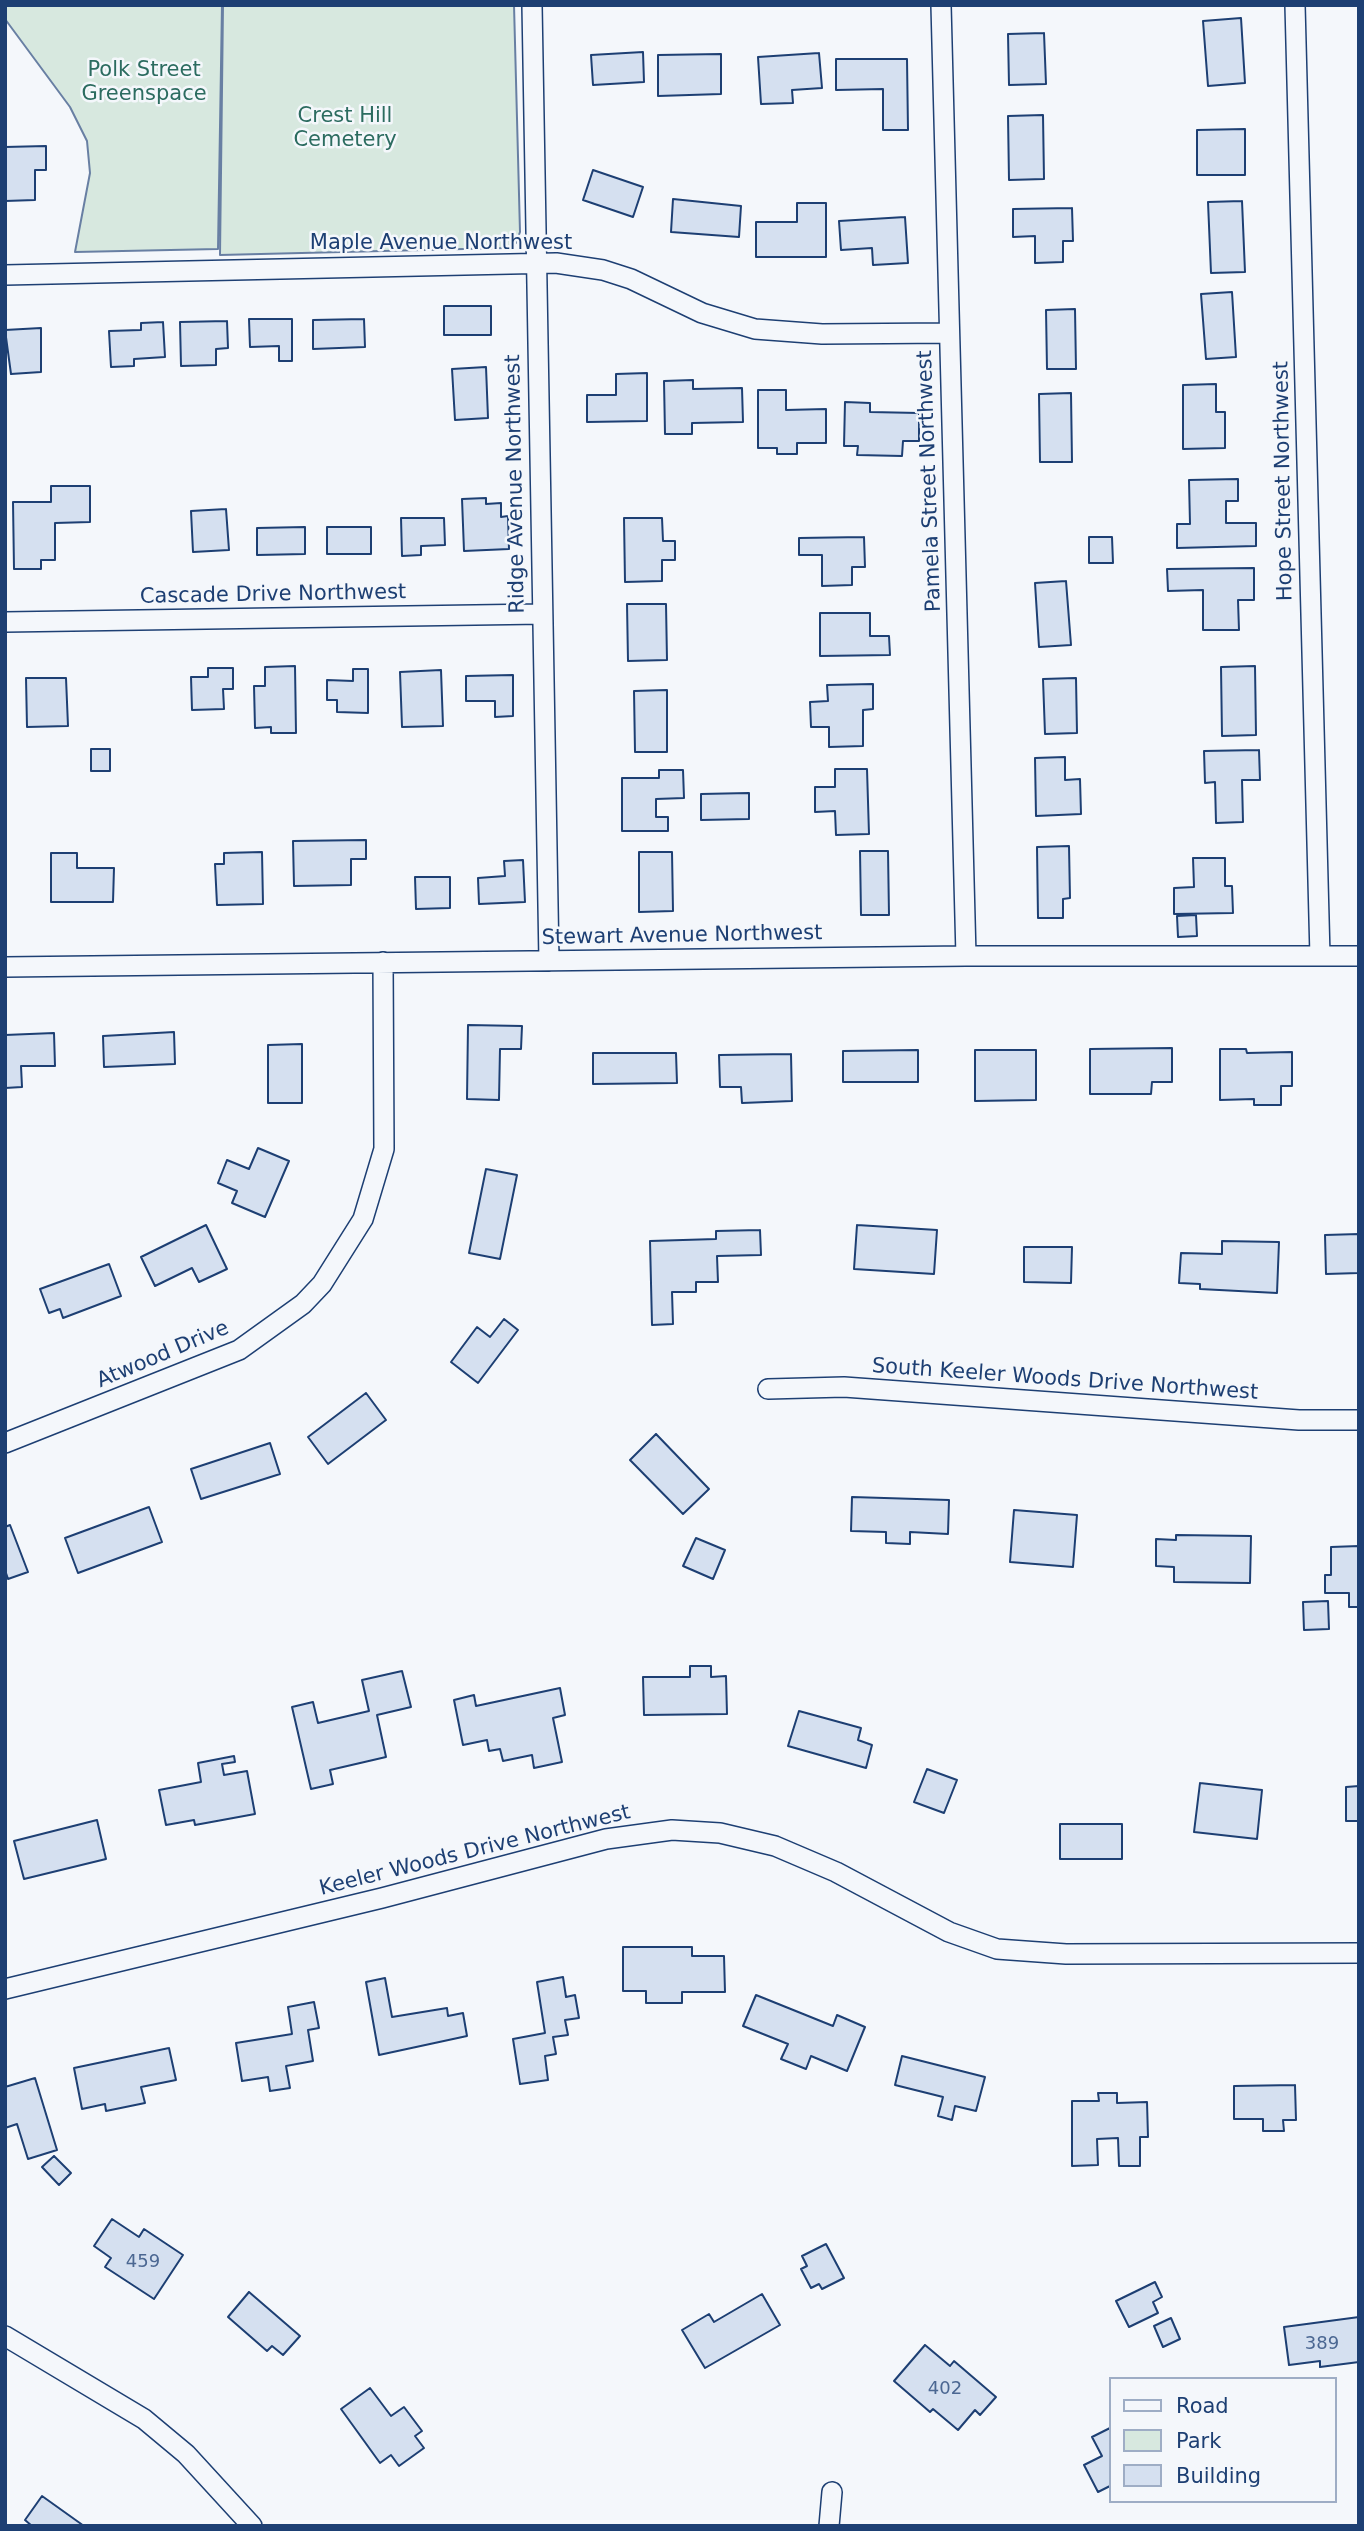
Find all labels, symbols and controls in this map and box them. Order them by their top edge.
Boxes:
park label: Polk Street Greenspace [81,58,207,108]
park label: Crest Hill Cemetery [293,104,397,154]
street label: Maple Avenue Northwest [310,231,572,257]
street label: Pamela Street Northwest [913,350,947,612]
street label: Ridge Avenue Northwest [501,354,531,614]
street label: Hope Street Northwest [1269,361,1299,601]
street label: Cascade Drive Northwest [140,580,406,610]
street label: Stewart Avenue Northwest [541,921,823,951]
street label: Atwood Drive [93,1316,233,1394]
street label: South Keeler Woods Drive Northwest [871,1354,1259,1406]
street label: Keeler Woods Drive Northwest [317,1800,633,1902]
house number: 459 [126,2251,160,2273]
house number: 389 [1305,2333,1339,2355]
legend [1108,2377,1336,2503]
house number: 402 [928,2378,962,2400]
text: Road [1176,2394,1229,2418]
text: Park [1176,2429,1221,2453]
text: Building [1176,2464,1261,2488]

